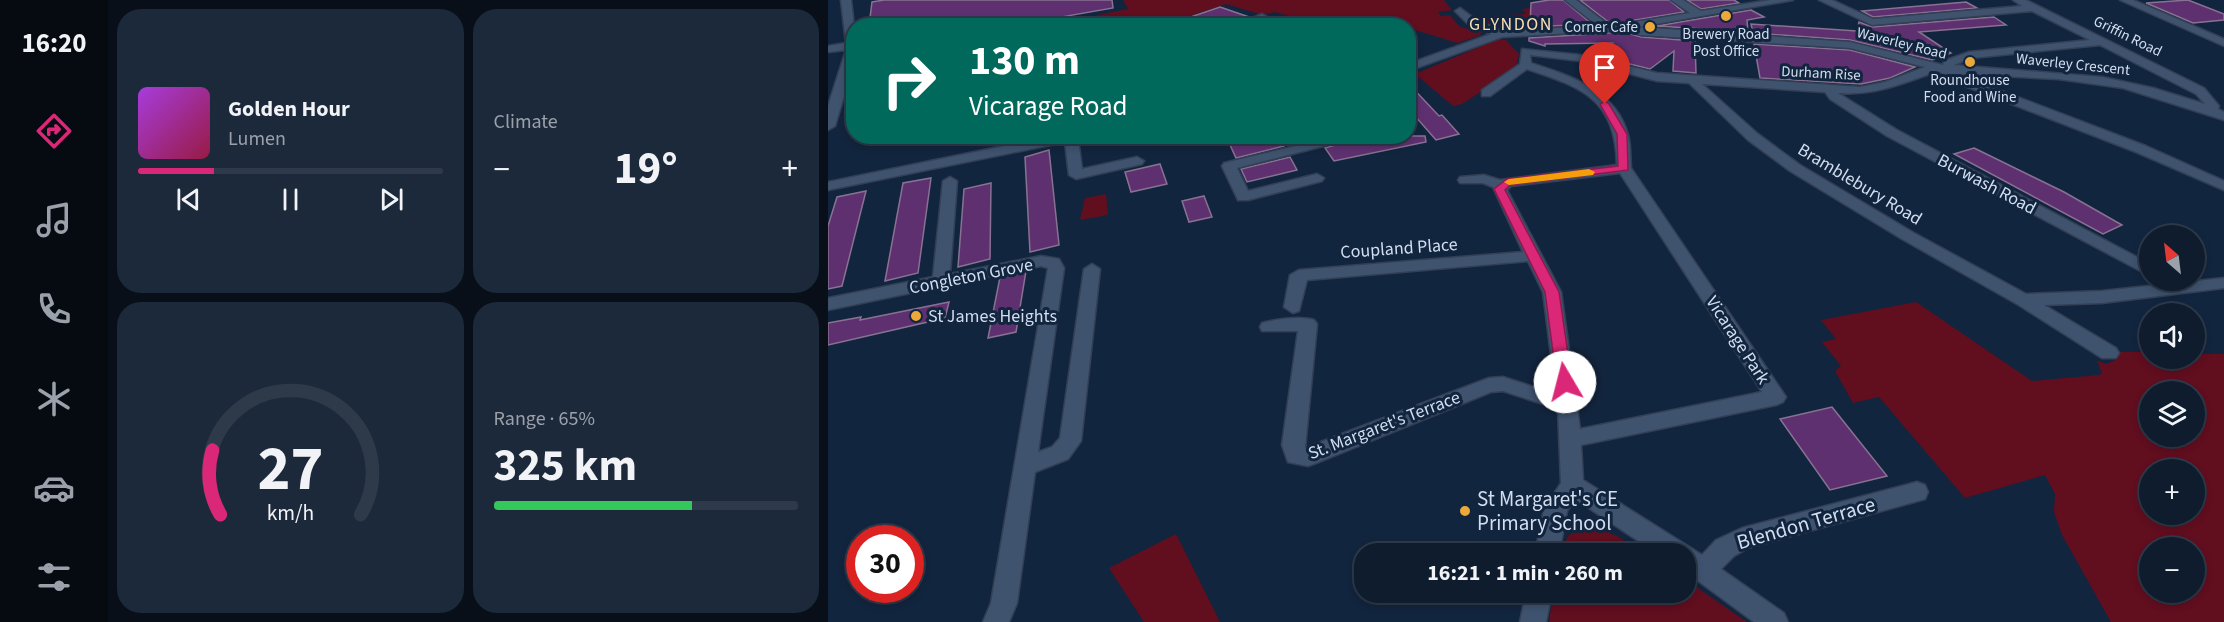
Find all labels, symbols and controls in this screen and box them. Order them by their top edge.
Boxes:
marker: Brewery Road Post Office [1719,9,1733,23]
street label: Griffin Road [2090,11,2166,62]
district label: GLYNDON [1469,12,1553,37]
place label: Corner Cafe [1564,17,1638,38]
marker: Corner Cafe [1643,20,1657,34]
street label: Waverley Road [1855,22,1949,65]
text: 16:20 [21,24,87,63]
place label: Brewery Road Post Office [1682,24,1770,62]
text: 130 m [969,31,1080,91]
icon: right [870,42,948,120]
pin [1579,42,1630,104]
street label: Waverley Crescent [2015,48,2131,81]
icon: arrive [1588,51,1621,84]
marker: Roundhouse Food and Wine [1963,55,1977,69]
street label: Durham Rise [1781,61,1861,86]
place label: Roundhouse Food and Wine [1923,70,2017,108]
text: Vicarage Road [969,87,1128,126]
text: Golden Hour [228,93,350,125]
text: Climate [494,108,558,136]
icon: directions [33,110,75,152]
text: Lumen [228,125,286,153]
text: 19° [614,137,678,201]
street label: Bramblebury Road [1793,137,1927,231]
text: − [494,146,510,193]
text: + [782,146,798,193]
street label: Burwash Road [1933,148,2040,221]
icon: previous [172,183,205,216]
icon: pause [274,183,307,216]
icon: next [375,183,408,216]
icon: music [33,199,75,241]
north arrow [2139,225,2205,291]
map controls [2139,225,2205,603]
street label: Coupland Place [1340,232,1459,265]
street label: Congleton Grove [907,252,1035,301]
icon: phone [33,288,75,330]
street label: Vicarage Park [1700,291,1776,389]
button: sound [2139,303,2205,369]
place label: St James Heights [928,304,1057,329]
marker: St James Heights [909,309,923,323]
position arrow [1533,350,1597,414]
icon: climate [33,378,75,420]
button: layers [2139,381,2205,447]
street label: St. Margaret's Terrace [1305,385,1464,466]
text: Range · 65% [494,405,595,433]
text: 27 [257,425,323,514]
text: 325 km [494,434,637,498]
button: + [2139,459,2205,525]
icon: car [33,467,75,509]
place label: St Margaret's CE Primary School [1477,484,1618,538]
street label: Blendon Terrace [1733,489,1879,557]
text: km/h [266,498,314,529]
marker: St Margaret's CE Primary School [1458,504,1472,518]
speed limit sign: 30 [846,525,924,603]
button: − [2139,537,2205,603]
icon: filters [33,556,75,598]
text: 16:21 · 1 min · 260 m [1427,557,1623,589]

